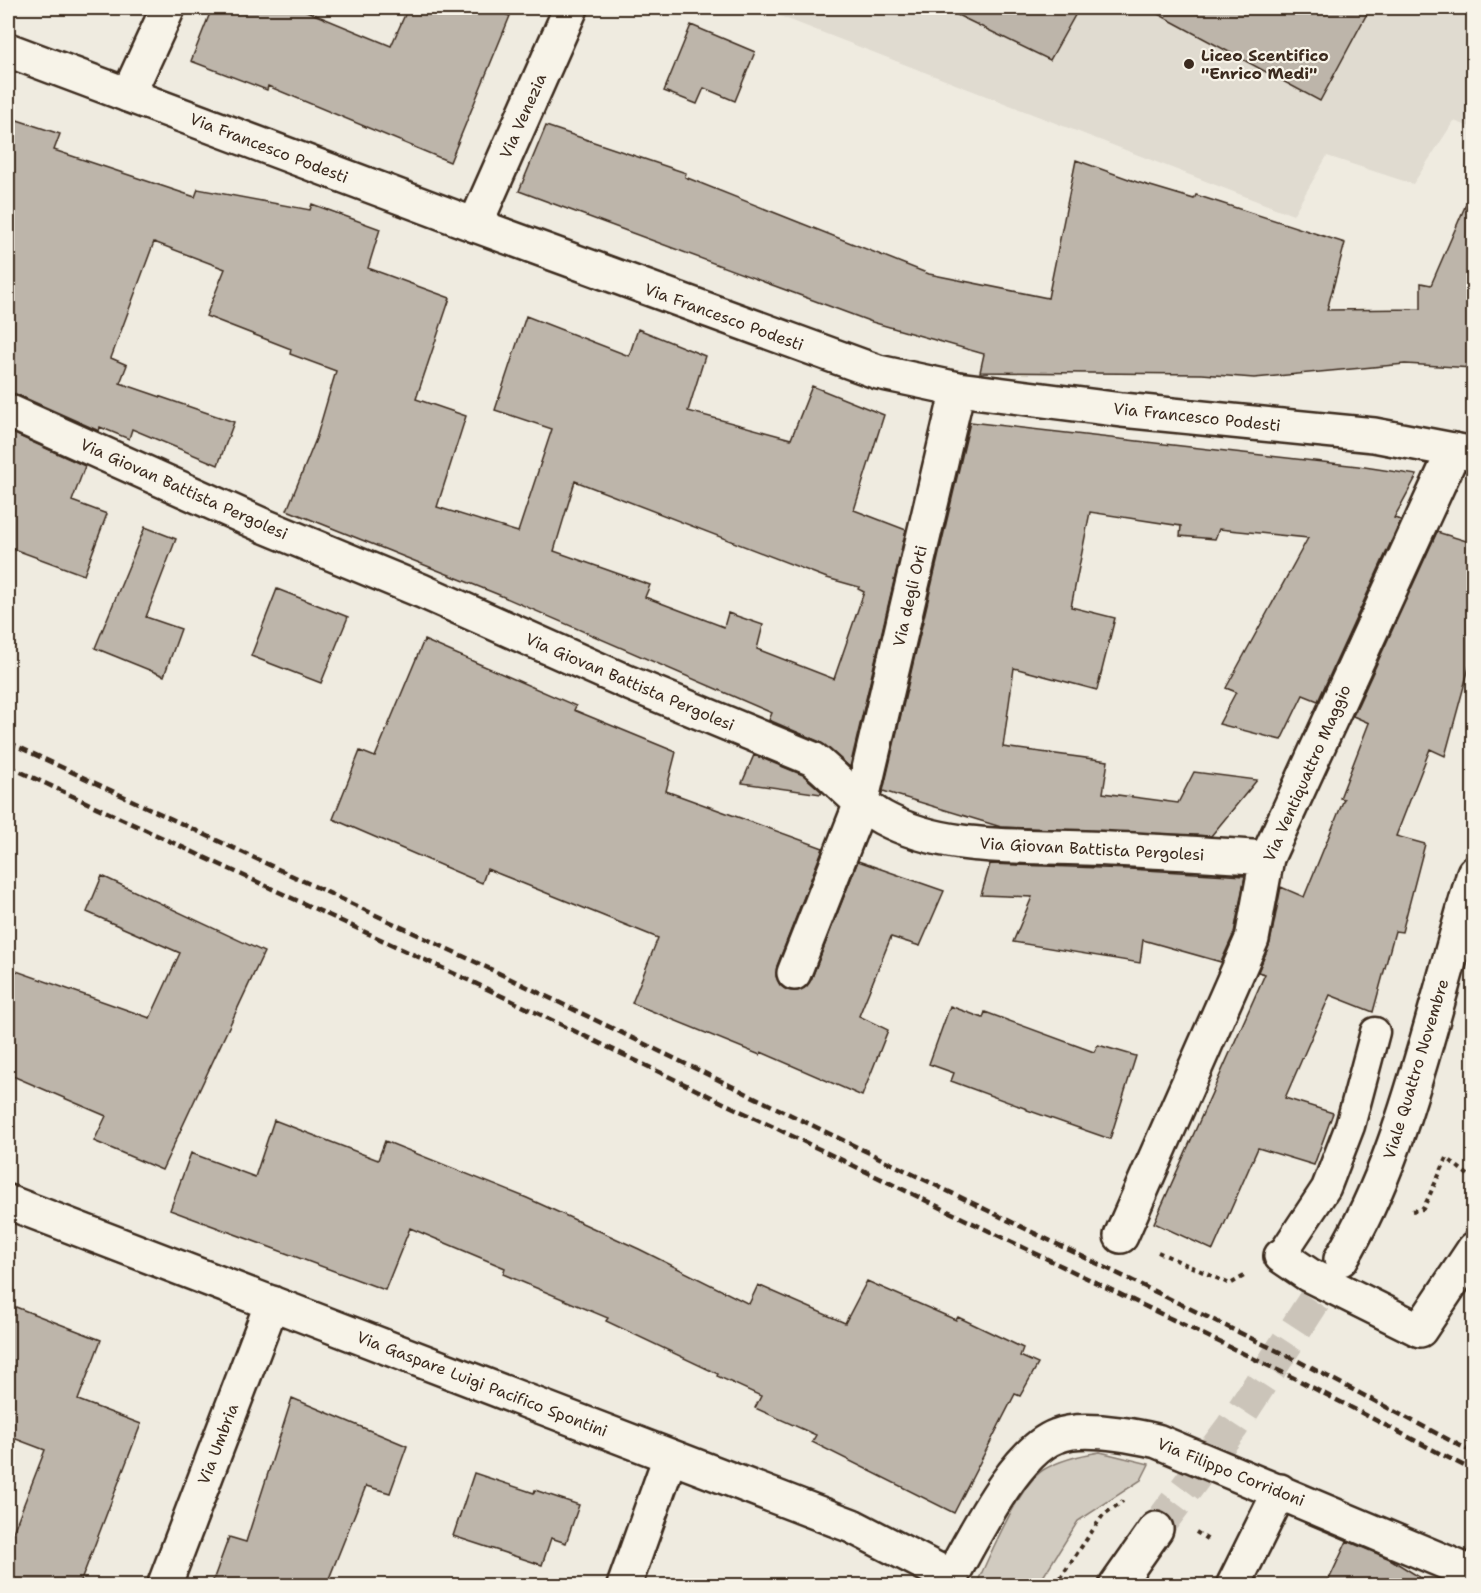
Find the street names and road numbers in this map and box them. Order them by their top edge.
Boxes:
street label: Via Venezia [495,70,551,162]
street label: Via Francesco Podesti [187,108,351,188]
street label: Via Francesco Podesti [641,278,807,356]
street label: Via Francesco Podesti [1112,398,1282,436]
street label: Via Giovan Battista Pergolesi [77,434,291,544]
street label: Via degli Orti [888,543,932,649]
street label: Via Giovan Battista Pergolesi [522,628,738,736]
street label: Via Ventiquattro Maggio [1258,681,1356,865]
street label: Via Giovan Battista Pergolesi [979,833,1205,865]
street label: Viale Quattro Novembre [1379,976,1453,1162]
street label: Via Gaspare Luigi Pacifico Spontini [354,1326,610,1442]
street label: Via Umbria [193,1400,243,1488]
street label: Via Filippo Corridoni [1154,1433,1308,1511]

